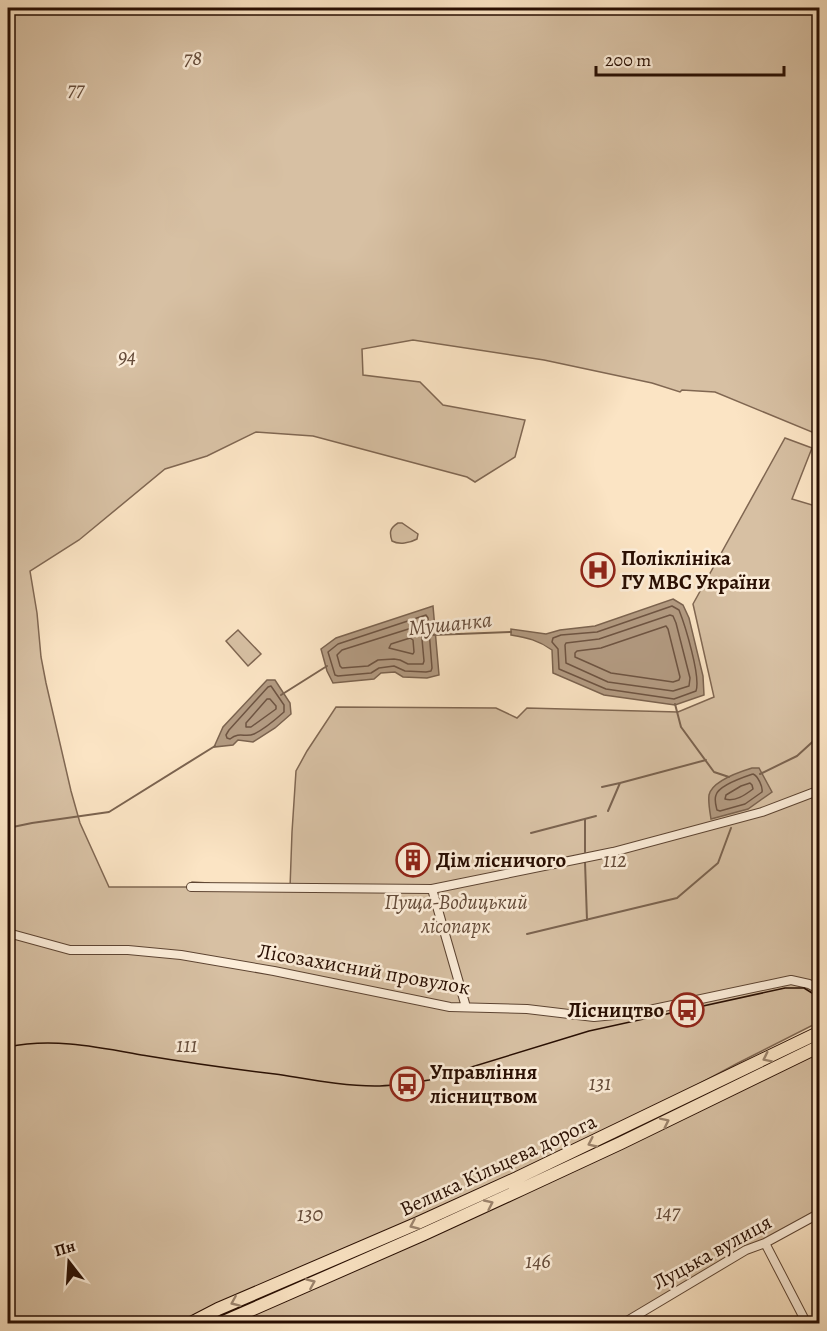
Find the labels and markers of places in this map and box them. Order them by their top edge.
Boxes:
place label: Поліклініка ГУ МВС України [621,544,770,596]
hospital icon: Поліклініка ГУ МВС України [580,552,616,588]
building icon: Дім лісничого [395,842,431,878]
place label: Дім лісничого [436,846,566,874]
bus stop icon: Лісництво [669,992,705,1028]
place label: Лісництво [568,996,664,1024]
place label: Управління лісництвом [429,1058,538,1110]
bus stop icon: Управління лісництвом [389,1066,425,1102]

